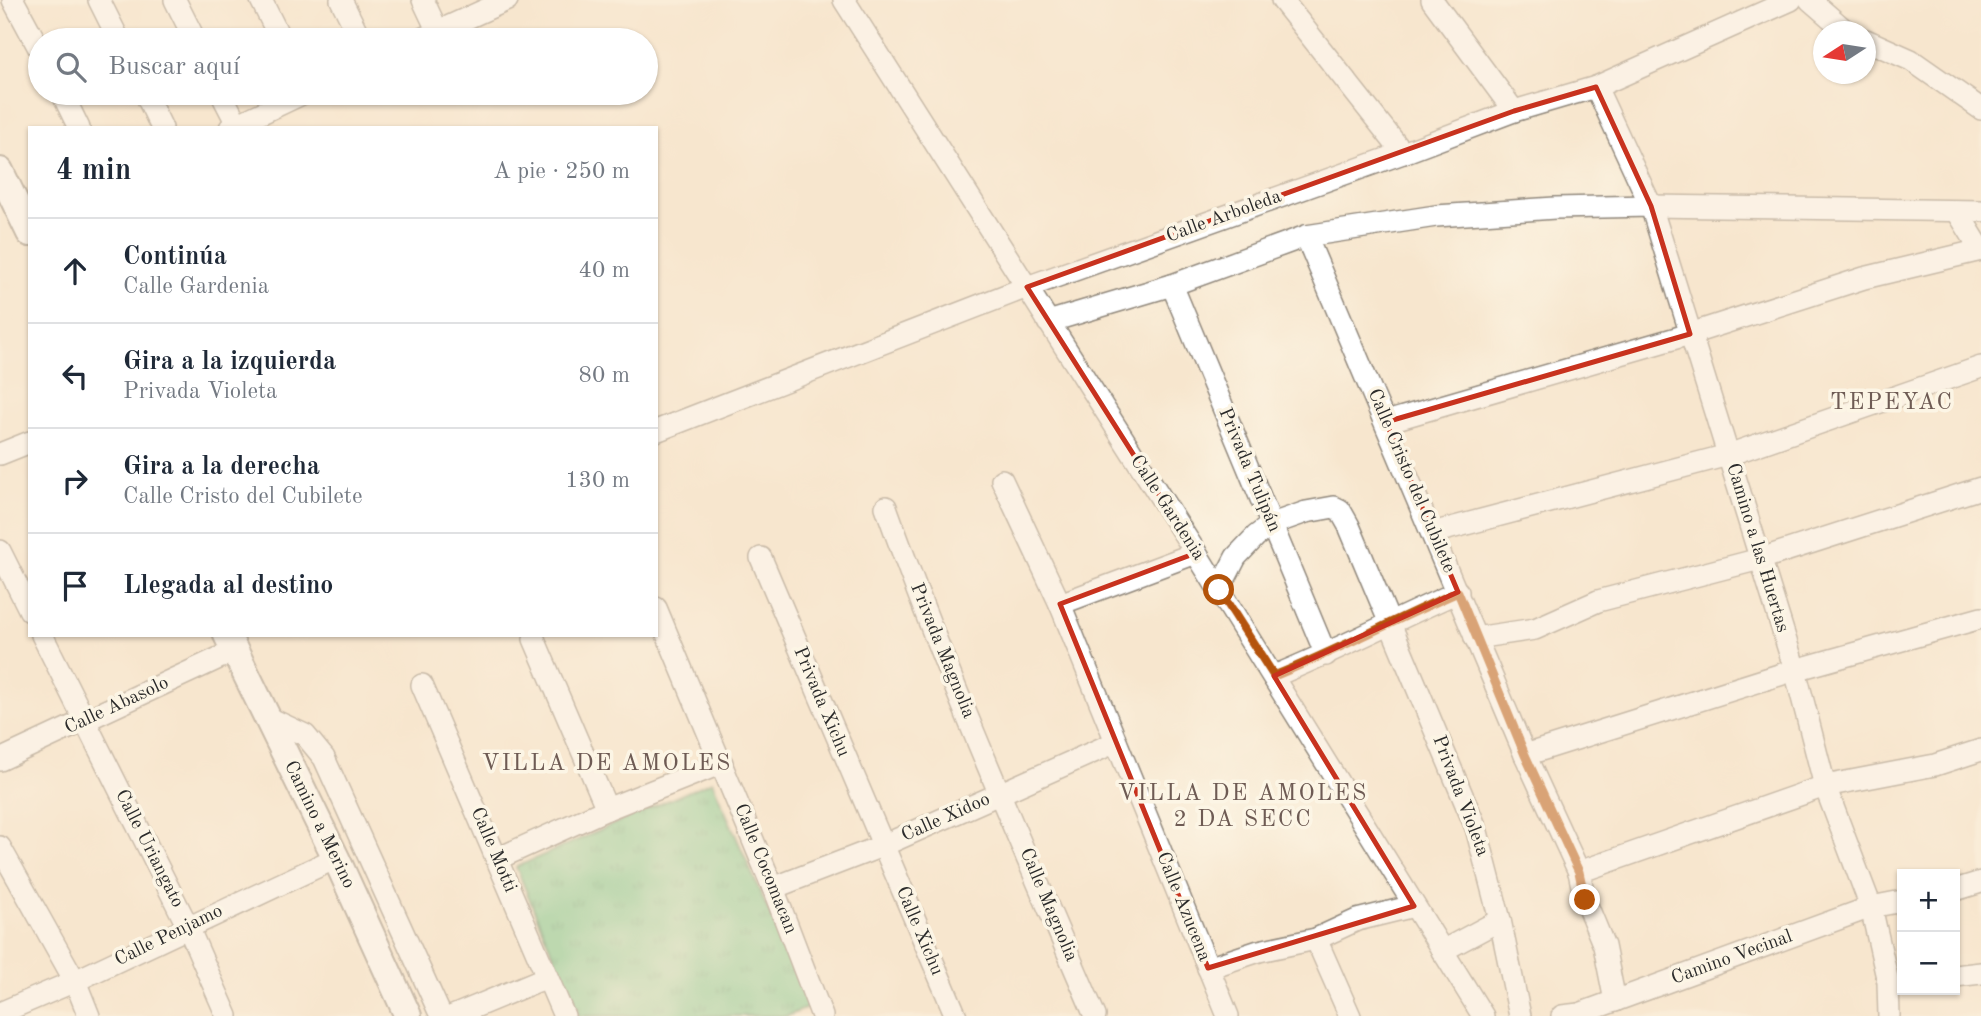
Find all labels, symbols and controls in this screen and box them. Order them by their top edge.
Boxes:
north arrow [1813,21,1876,84]
search box [28,28,658,105]
icon: search [52,48,90,86]
text: Buscar aquí [108,54,240,80]
text: 4 min [56,156,131,186]
text: A pie · 250 m [493,160,630,183]
street label: Calle Arboleda [1164,187,1285,247]
text: Continúa [123,244,227,270]
icon: ahead [56,252,94,290]
text: 40 m [579,259,630,282]
text: Calle Gardenia [123,275,269,298]
text: Gira a la izquierda [123,349,336,375]
icon: left [56,357,94,395]
text: 80 m [579,364,630,387]
text: Privada Violeta [123,380,277,403]
street label: Calle Cristo del Cubilete [1364,386,1458,576]
district label: TEPEYAC [1830,391,1954,414]
street label: Privada Tulipán [1214,405,1284,535]
street label: Calle Gardenia [1126,452,1208,564]
text: Gira a la derecha [123,454,320,480]
street label: Camino a las Huertas [1722,461,1792,635]
icon: right [56,462,94,500]
text: 130 m [565,469,630,492]
text: Calle Cristo del Cubilete [123,485,362,508]
icon: arrive [56,567,94,605]
text: Llegada al destino [123,573,333,599]
route start [1203,574,1234,605]
street label: Privada Magnolia [906,581,978,722]
street label: Privada Xichu [789,644,853,760]
street label: Calle Abasolo [62,674,172,738]
street label: Privada Violeta [1428,733,1492,860]
district label: VILLA DE AMOLES [482,752,732,775]
street label: Camino a Merino [280,758,358,892]
district label: VILLA DE AMOLES 2 DA SECC [1118,782,1368,831]
street label: Calle Uriangato [111,787,187,911]
street label: Calle Xidoo [899,790,993,846]
street label: Calle Cocomacan [730,801,800,937]
street label: Calle Motti [467,805,519,895]
street label: Calle Magnolia [1016,845,1081,965]
street label: Calle Azucena [1152,850,1214,965]
map controls [1897,869,1960,995]
button: + [1897,869,1960,932]
street label: Calle Xichu [892,884,946,978]
route end [1569,884,1600,915]
street label: Calle Penjamo [112,902,226,970]
street label: Camino Vecinal [1669,927,1795,989]
button: − [1897,932,1960,995]

